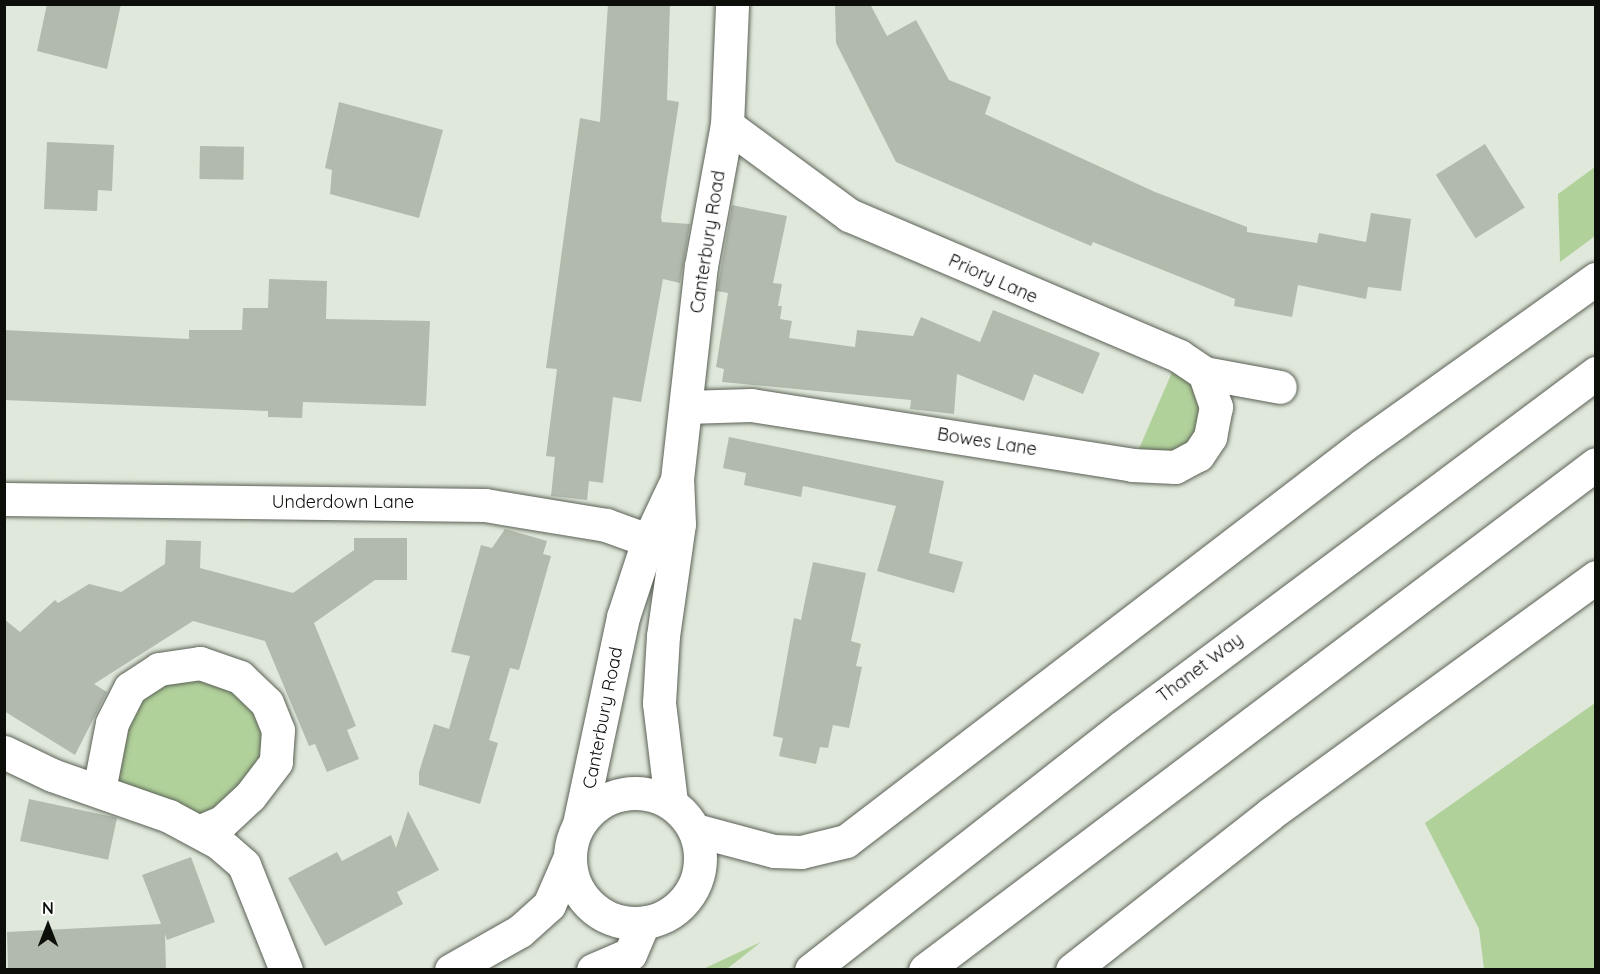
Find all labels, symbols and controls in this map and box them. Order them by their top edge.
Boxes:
street label: Canterbury Road [686,169,730,315]
street label: Priory Lane [945,250,1041,308]
street label: Bowes Lane [936,423,1038,461]
street label: Underdown Lane [272,491,414,513]
street label: Thanet Way [1153,629,1247,707]
street label: Canterbury Road [579,645,627,791]
north arrow [18,896,78,956]
text: N [42,898,54,918]

